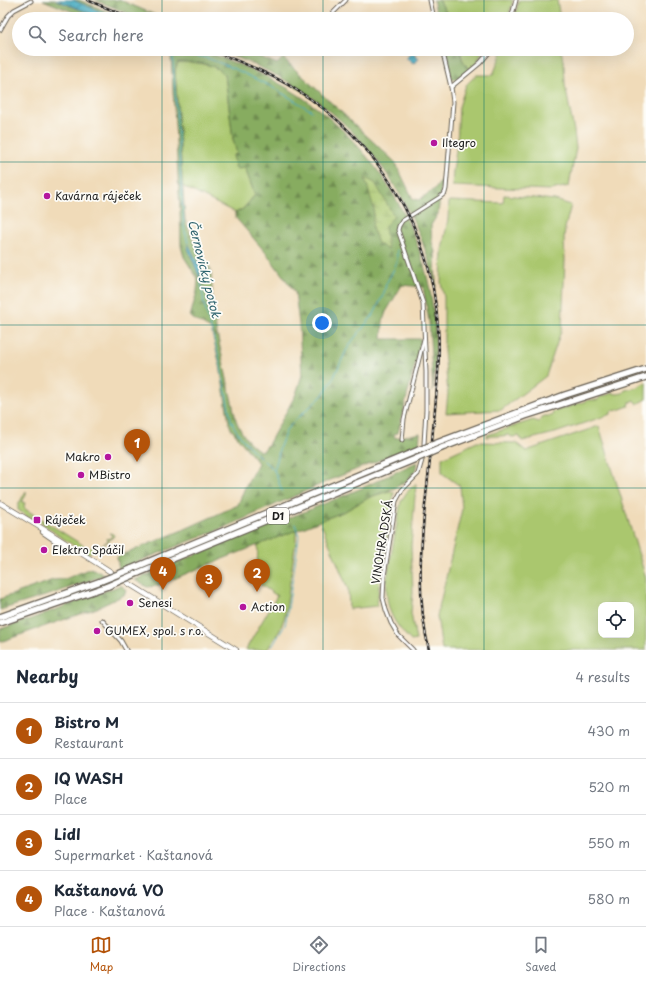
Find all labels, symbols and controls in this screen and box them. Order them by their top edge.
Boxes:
search box [12,12,634,56]
icon: search [26,23,48,45]
text: Search here [58,23,144,46]
place label: Iltegro [442,134,476,151]
marker: Iltegro [429,138,439,148]
place label: Kavárna ráječek [55,187,142,204]
marker: Kavárna ráječek [42,191,52,201]
water label: Černovický potok [184,218,226,320]
your location [312,313,332,333]
pin: 1 [124,429,150,462]
place label: Makro [65,448,100,465]
marker: Makro [103,452,113,462]
place label: MBistro [89,466,131,483]
marker: MBistro [76,470,86,480]
street label: VINOHRADSKÁ [366,498,397,585]
road number: D1 [267,508,289,524]
place label: Ráječek [45,511,86,528]
marker: Ráječek [32,515,42,525]
place label: Elektro Spáčil [52,541,124,558]
marker: Elektro Spáčil [39,545,49,555]
pin: 4 [150,557,176,590]
pin: 2 [244,559,270,592]
pin: 3 [196,565,222,598]
place label: Senesi [138,594,172,611]
marker: Senesi [125,598,135,608]
place label: Action [251,598,285,615]
marker: Action [238,602,248,612]
map controls [598,602,634,638]
button: locate [598,602,634,638]
place label: GUMEX, spol. s r.o. [105,622,204,639]
marker: GUMEX, spol. s r.o. [92,626,102,636]
text: Nearby [16,663,78,689]
text: 4 results [576,667,630,686]
text: Bistro M [54,710,119,733]
text: 1 [26,721,32,740]
text: 430 m [588,721,630,740]
text: Restaurant [54,733,124,752]
text: IQ WASH [54,766,123,789]
text: 2 [24,777,34,796]
text: 520 m [588,777,630,796]
text: Place [54,789,87,808]
text: Lidl [54,822,81,845]
text: 3 [25,833,33,852]
text: 550 m [588,833,630,852]
text: Supermarket · Kaštanová [54,845,213,864]
text: Kaštanová VO [54,878,164,901]
text: 4 [25,889,33,908]
text: 580 m [588,889,630,908]
text: Place · Kaštanová [54,901,165,920]
tab: Map [90,934,113,975]
tab: Directions [292,934,346,975]
tab: Saved [525,934,556,975]

